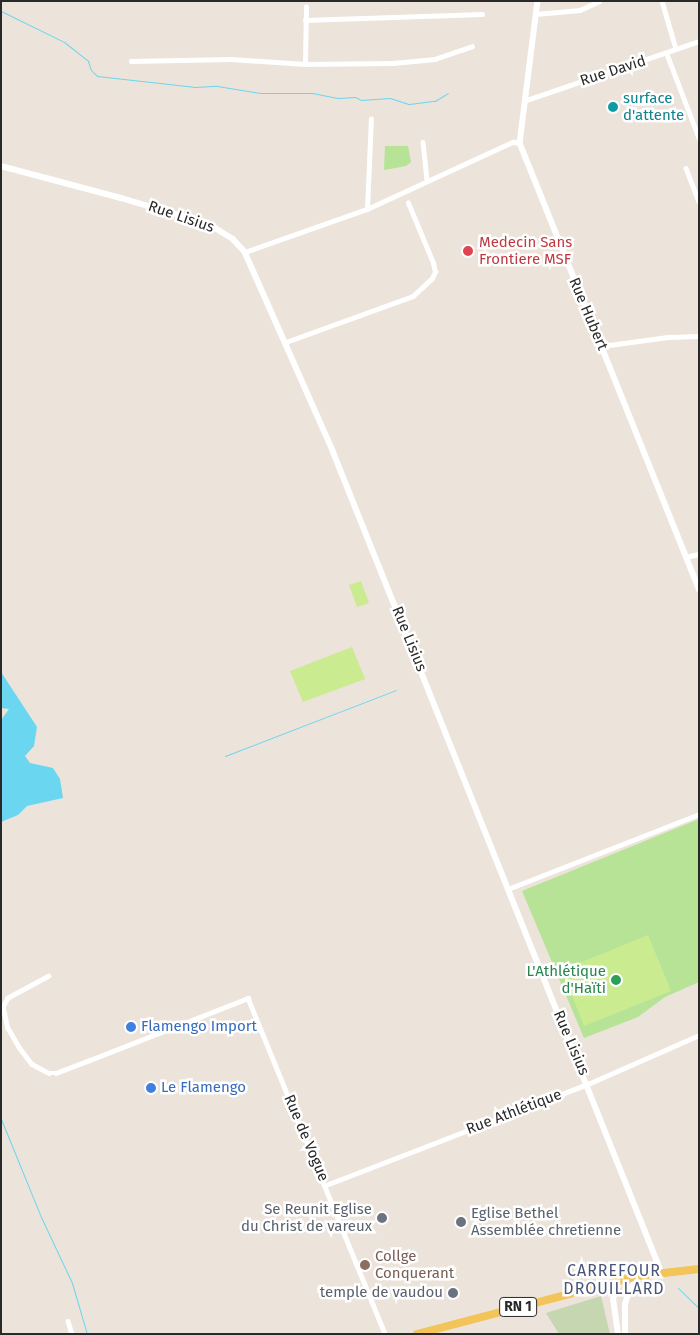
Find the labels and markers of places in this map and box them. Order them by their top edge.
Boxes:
place label: surface d'attente [623,89,684,124]
marker: surface d'attente [607,101,619,113]
place label: Medecin Sans Frontiere MSF [479,233,572,268]
marker: Medecin Sans Frontiere MSF [461,244,475,258]
place label: L'Athlétique d'Haïti [526,962,606,997]
marker: L'Athlétique d'Haïti [610,974,622,986]
place label: Flamengo Import [141,1018,257,1036]
marker: Flamengo Import [125,1021,137,1033]
place label: Le Flamengo [161,1079,246,1097]
marker: Le Flamengo [145,1082,157,1094]
place label: Se Reunit Eglise du Christ de vareux [241,1200,372,1235]
place label: Eglise Bethel Assemblée chretienne [471,1204,621,1239]
marker: Se Reunit Eglise du Christ de vareux [376,1212,388,1224]
marker: Eglise Bethel Assemblée chretienne [455,1216,467,1228]
place label: Collge Conquerant [375,1247,454,1282]
marker: Collge Conquerant [359,1259,371,1271]
place label: temple de vaudou [320,1284,443,1302]
marker: temple de vaudou [447,1287,459,1299]

